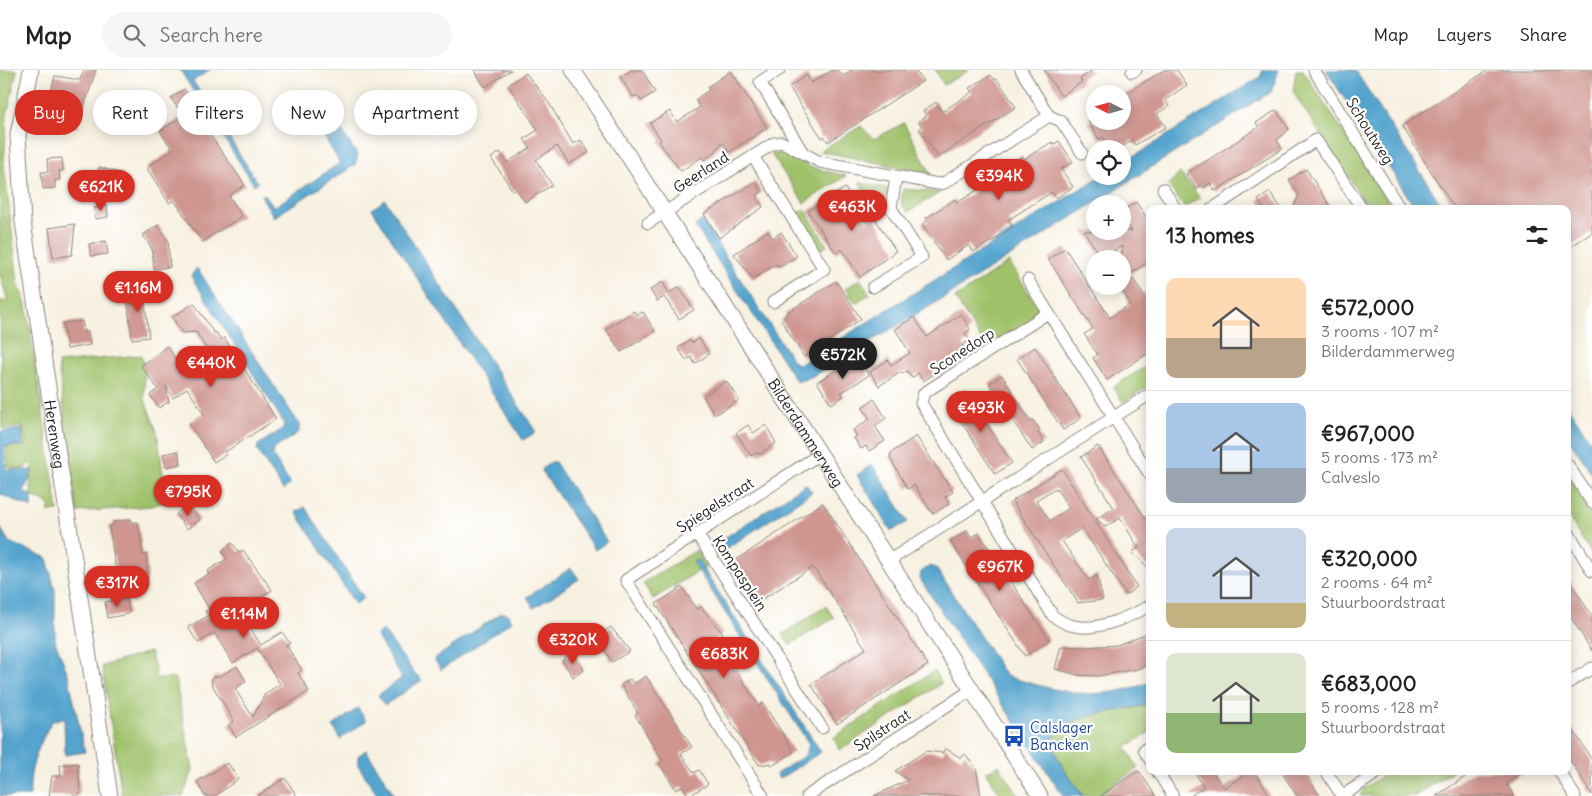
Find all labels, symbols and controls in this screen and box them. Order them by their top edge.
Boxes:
search box [102,12,452,57]
text: Map [25,20,72,50]
icon: search [120,21,148,49]
text: Search here [160,23,263,47]
text: Map [1373,23,1408,46]
text: Layers [1436,23,1492,46]
text: Share [1520,23,1567,46]
north arrow [1086,85,1131,130]
map controls [1086,85,1131,295]
chip: Buy [15,90,83,135]
chip: Rent [93,90,167,135]
chip: Filters [177,90,262,135]
chip: New [272,90,344,135]
chip: Apartment [354,90,477,135]
street label: Schoutweg [1342,94,1398,168]
button: locate [1086,140,1131,185]
street label: Geerland [670,147,733,197]
pin: €394K [964,158,1034,201]
text: €394K [975,165,1023,185]
pin: €621K [66,170,136,212]
text: €621K [79,176,123,196]
pin: €463K [817,190,887,232]
button: + [1086,195,1131,240]
text: €463K [828,196,876,216]
icon: filters [1523,221,1551,249]
text: 13 homes [1166,222,1254,249]
button: − [1086,250,1131,295]
pin: €1.16M [97,270,179,313]
text: €1.16M [114,277,162,297]
text: €572,000 [1321,294,1414,321]
icon: home [1206,298,1266,358]
text: 3 rooms · 107 m² [1321,321,1439,341]
street label: Sconedorp [926,323,998,379]
pin: €572K [808,338,878,380]
text: Bilderdammerweg [1321,341,1455,361]
text: €572K [820,344,866,364]
pin: €440K [176,346,246,388]
text: €440K [186,352,236,372]
street label: Bilderdammerweg [764,375,848,490]
pin: €493K [946,390,1016,433]
text: €493K [957,397,1005,417]
street label: Herenweg [41,398,70,470]
text: €967,000 [1321,420,1415,447]
icon: home [1206,423,1266,483]
text: 5 rooms · 173 m² [1321,447,1438,467]
text: Calveslo [1321,467,1380,487]
street label: Spiegelstraat [673,473,757,537]
pin: €795K [153,474,223,517]
text: €795K [165,481,211,501]
street label: Kompasplein [708,531,772,615]
text: €320,000 [1321,545,1418,572]
icon: home [1206,548,1266,608]
pin: €967K [965,550,1035,592]
text: €967K [977,556,1023,576]
pin: €317K [82,566,152,608]
text: €317K [95,572,139,592]
text: 2 rooms · 64 m² [1321,572,1433,592]
text: Stuurboordstraat [1321,592,1445,612]
pin: €1.14M [203,596,285,639]
text: €1.14M [220,603,268,623]
pin: €320K [538,622,608,665]
text: €320K [549,629,597,649]
pin: €683K [689,636,759,679]
text: €683K [700,643,748,663]
text: €683,000 [1321,670,1417,697]
icon: home [1206,673,1266,733]
text: 5 rooms · 128 m² [1321,697,1439,717]
street label: Spilstraat [850,705,914,755]
text: Stuurboordstraat [1321,717,1445,737]
place label: Calslager Bancken [1030,718,1093,754]
bus stop icon: Calslager Bancken [1001,723,1027,749]

